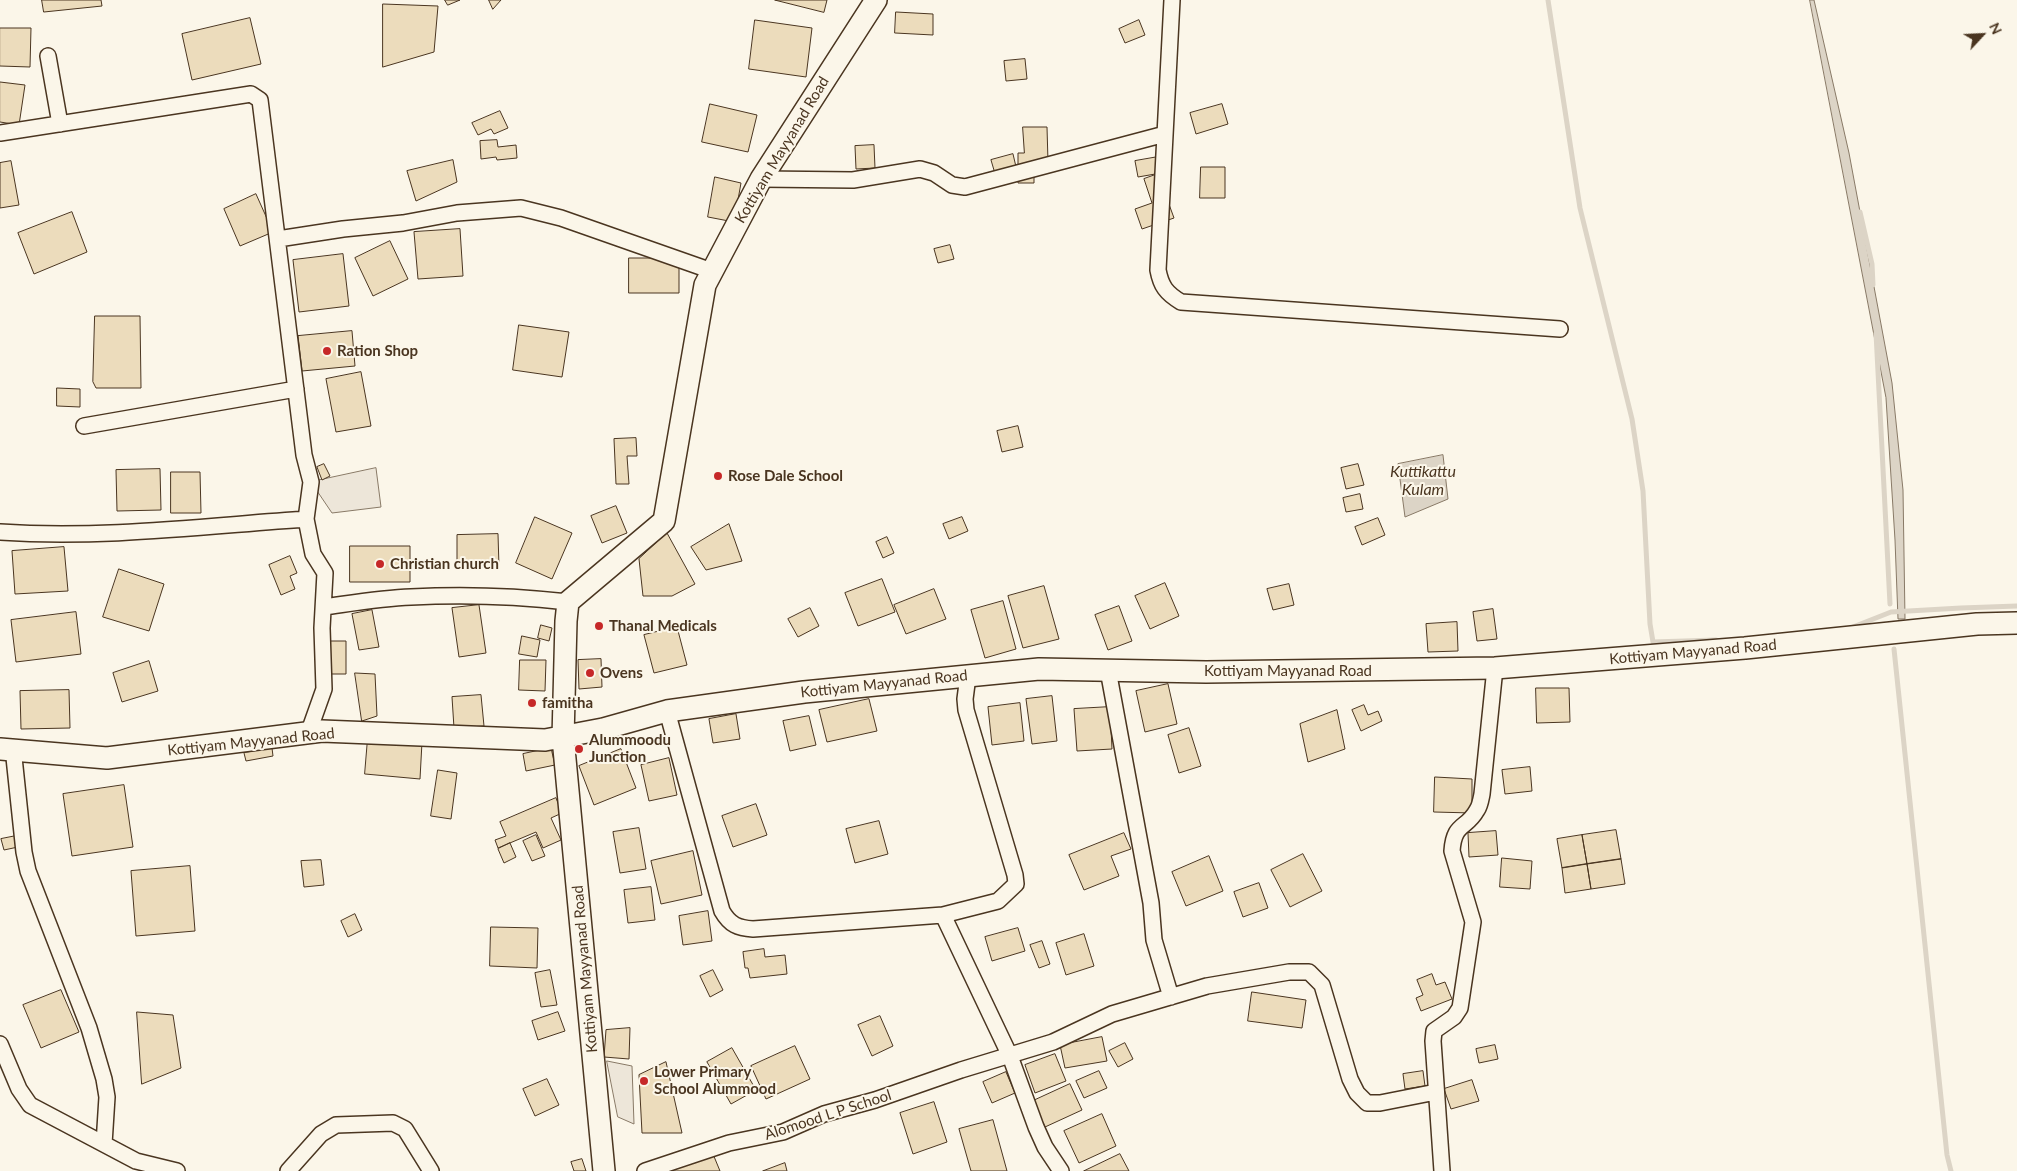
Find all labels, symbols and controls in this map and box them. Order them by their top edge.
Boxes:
north arrow [1957,10,2007,60]
text: N [1986,20,2006,37]
street label: Kottiyam Mayyanad Road [731,73,833,227]
place label: Ration Shop [337,342,418,360]
marker: Ration Shop [321,345,333,357]
water label: Kuttikattu Kulam [1390,462,1456,500]
place label: Rose Dale School [728,467,843,485]
marker: Rose Dale School [712,470,724,482]
place label: Christian church [390,555,499,573]
marker: Christian church [374,558,386,570]
place label: Thanal Medicals [609,617,717,635]
marker: Thanal Medicals [593,620,605,632]
street label: Kottiyam Mayyanad Road [1609,636,1777,668]
street label: Kottiyam Mayyanad Road [1204,662,1372,680]
place label: Ovens [600,664,643,682]
street label: Kottiyam Mayyanad Road [800,666,968,702]
marker: Ovens [584,667,596,679]
place label: famitha [542,694,593,712]
marker: famitha [526,697,538,709]
street label: Kottiyam Mayyanad Road [167,724,335,760]
place label: Alummoodu Junction [589,731,671,766]
marker: Alummoodu Junction [573,743,585,755]
street label: Kottiyam Mayyanad Road [569,885,601,1053]
place label: Lower Primary School Alummood [654,1063,776,1098]
marker: Lower Primary School Alummood [638,1075,650,1087]
street label: Alomood L P School [762,1086,894,1144]

